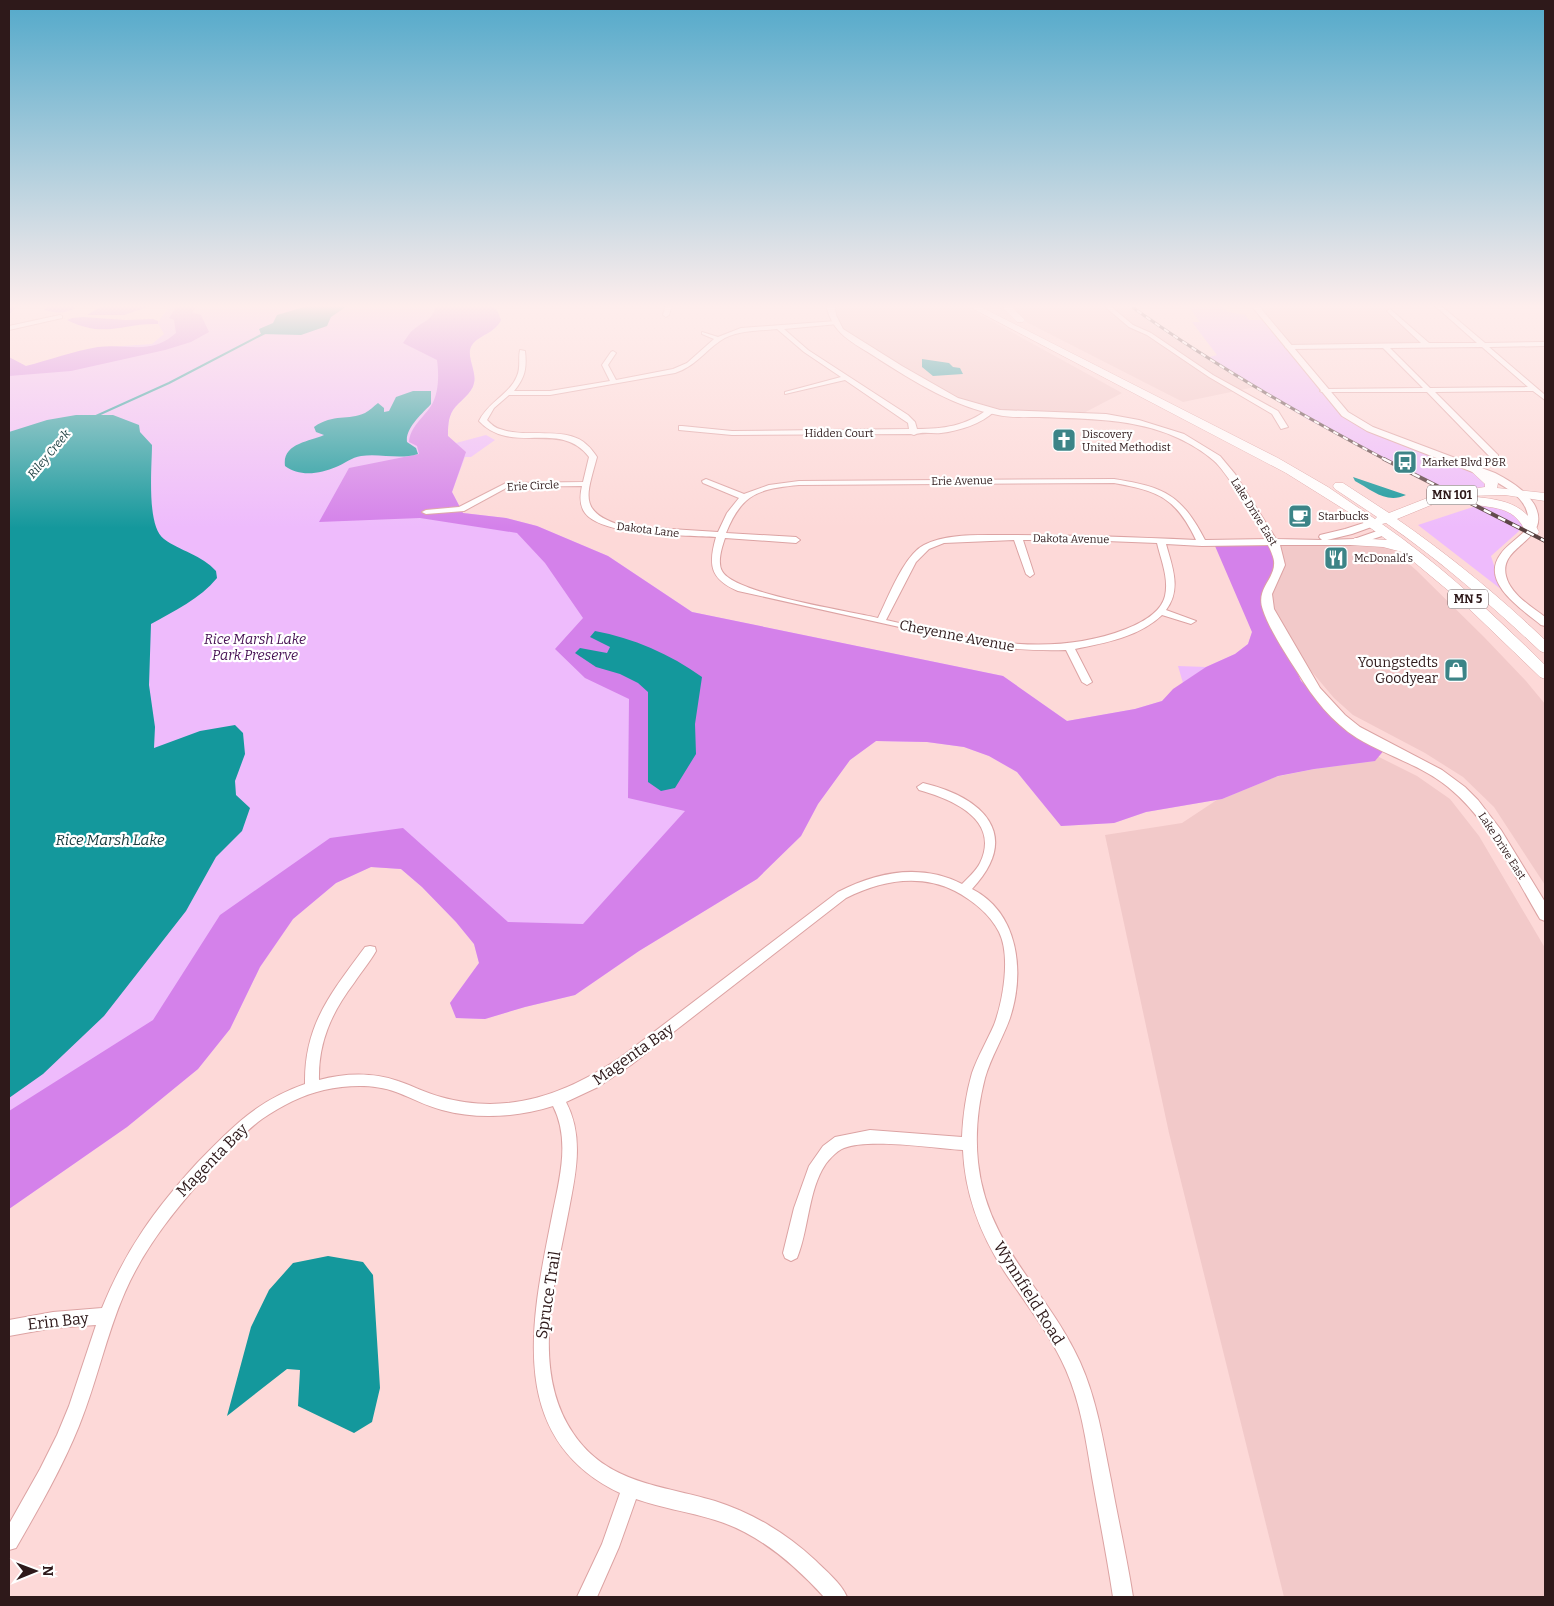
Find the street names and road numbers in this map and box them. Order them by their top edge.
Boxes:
street label: Hidden Court [804,427,874,440]
street label: Erie Avenue [931,474,993,488]
street label: Lake Drive East [1228,476,1280,548]
street label: Erie Circle [507,478,559,494]
road number: MN 101 [1427,486,1477,504]
street label: Dakota Lane [616,520,680,540]
street label: Dakota Avenue [1033,532,1109,546]
road number: MN 5 [1448,590,1488,608]
street label: Cheyenne Avenue [898,617,1016,655]
street label: Lake Drive East [1476,810,1528,882]
street label: Magenta Bay [589,1019,678,1089]
street label: Magenta Bay [172,1119,252,1201]
street label: Wynnfield Road [990,1238,1069,1349]
street label: Spruce Trail [532,1249,564,1340]
street label: Erin Bay [26,1308,90,1334]

